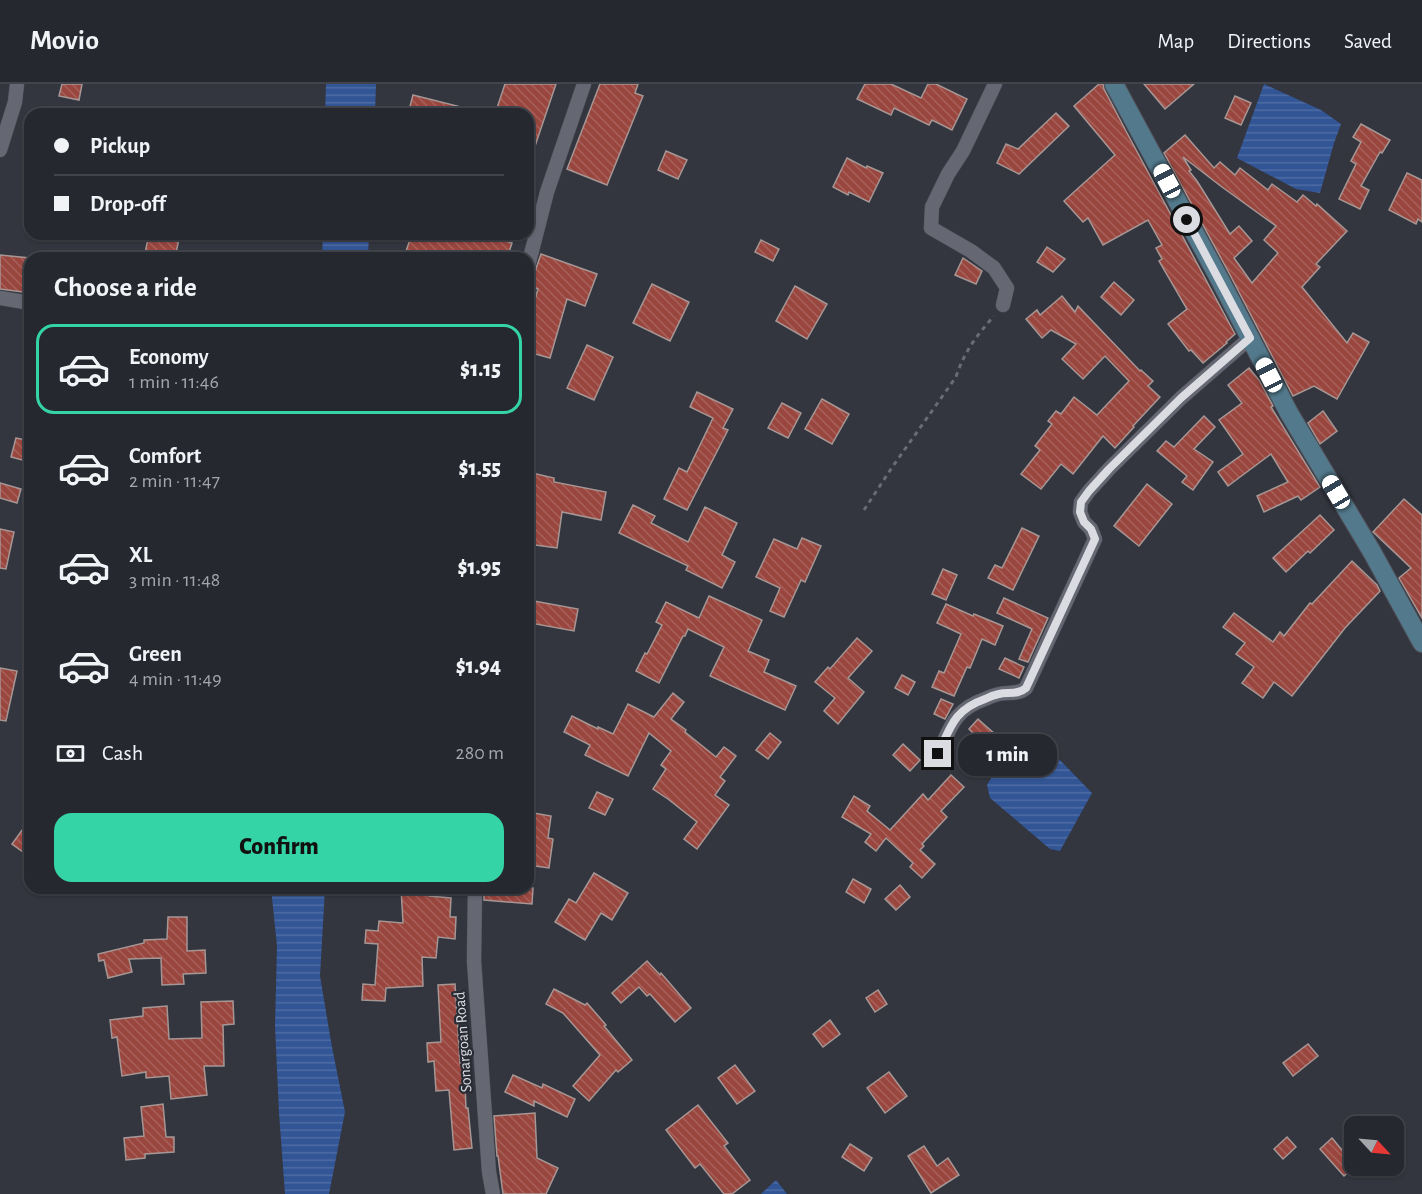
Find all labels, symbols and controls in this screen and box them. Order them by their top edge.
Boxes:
text: Movio [30,27,99,55]
text: Map [1158,31,1194,52]
text: Directions [1227,31,1311,52]
text: Saved [1344,31,1392,52]
text: Pickup [90,135,150,157]
car [1151,161,1183,201]
text: Drop-off [90,193,166,215]
route start [1173,206,1200,233]
text: Choose a ride [54,274,197,301]
icon: car [57,342,111,396]
text: Economy [129,346,209,368]
car [1253,355,1285,395]
text: $1.15 [460,358,501,380]
text: 1 min · 11:46 [129,372,219,392]
icon: car [57,441,111,495]
text: Comfort [129,445,201,467]
text: $1.55 [459,457,501,479]
text: 2 min · 11:47 [129,471,220,491]
car [1319,472,1353,512]
icon: car [57,540,111,594]
text: XL [129,544,152,566]
text: $1.95 [457,556,501,578]
text: 3 min · 11:48 [129,570,220,590]
icon: car [57,639,111,693]
text: Green [129,643,182,665]
text: $1.94 [456,655,501,677]
text: 4 min · 11:49 [129,669,222,689]
callout: 1 min [959,733,1058,775]
icon: cash [54,737,87,770]
route end [924,740,951,767]
text: Cash [102,742,143,764]
text: 280 m [456,743,504,763]
text: 1 min [986,745,1029,765]
button: Confirm [54,813,504,882]
street label: Sonargoan Road [451,991,475,1093]
north arrow [1344,1116,1404,1176]
map controls [1344,1116,1404,1176]

